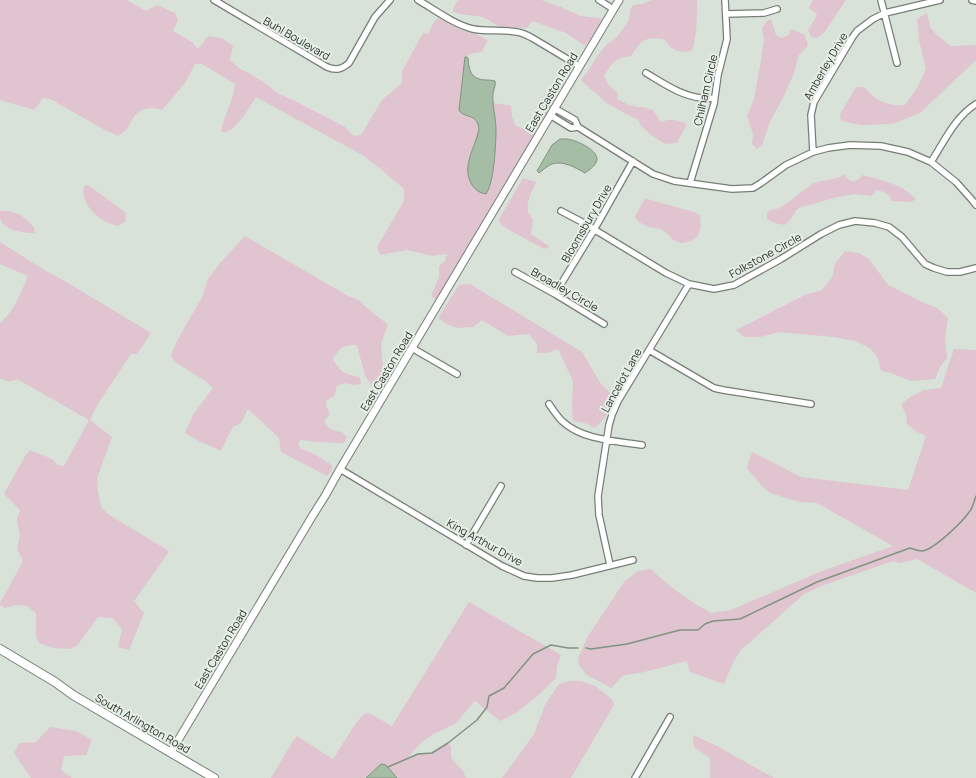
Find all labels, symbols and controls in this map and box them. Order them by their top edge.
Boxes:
street label: Buhl Boulevard [261,13,333,63]
street label: Amberley Drive [800,29,851,103]
street label: East Caston Road [521,50,581,134]
street label: Chilham Circle [689,52,721,127]
street label: Bloomsbury Drive [557,181,615,265]
street label: Folkstone Circle [726,229,804,281]
street label: Broadley Circle [528,264,602,315]
street label: East Caston Road [356,329,416,413]
street label: Lancelot Lane [597,345,645,415]
street label: King Arthur Drive [444,515,526,569]
street label: East Caston Road [190,607,250,691]
street label: South Arlington Road [93,690,193,756]

